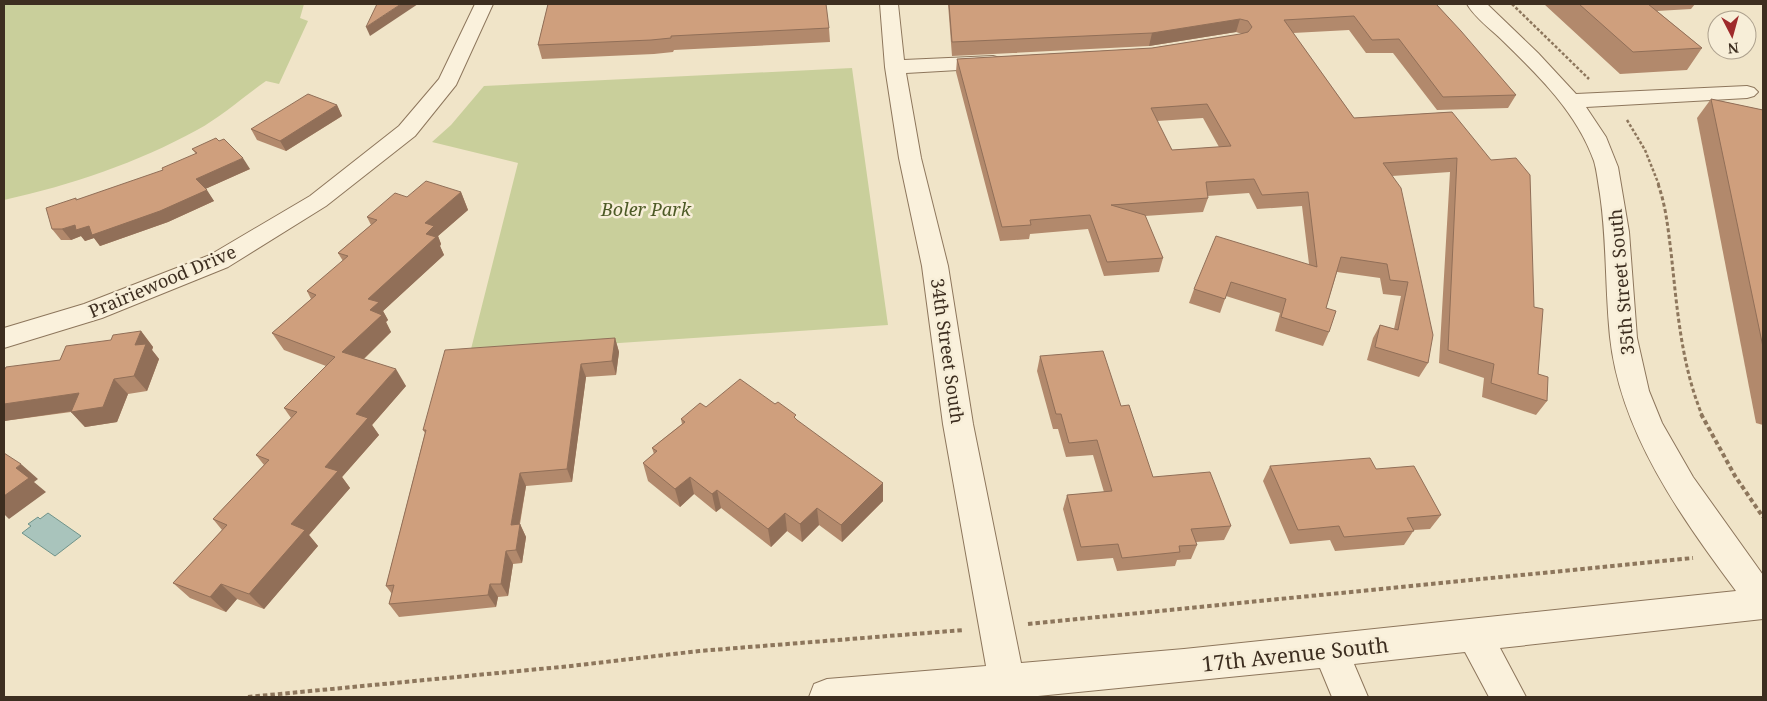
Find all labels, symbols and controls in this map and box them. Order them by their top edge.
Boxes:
north arrow [1707,10,1757,60]
text: N [1727,38,1740,58]
park label: Boler Park [600,197,692,221]
street label: 35th Street South [1603,208,1639,356]
street label: Prairiewood Drive [85,239,239,323]
street label: 34th Street South [926,277,970,425]
street label: 17th Avenue South [1200,630,1390,678]

